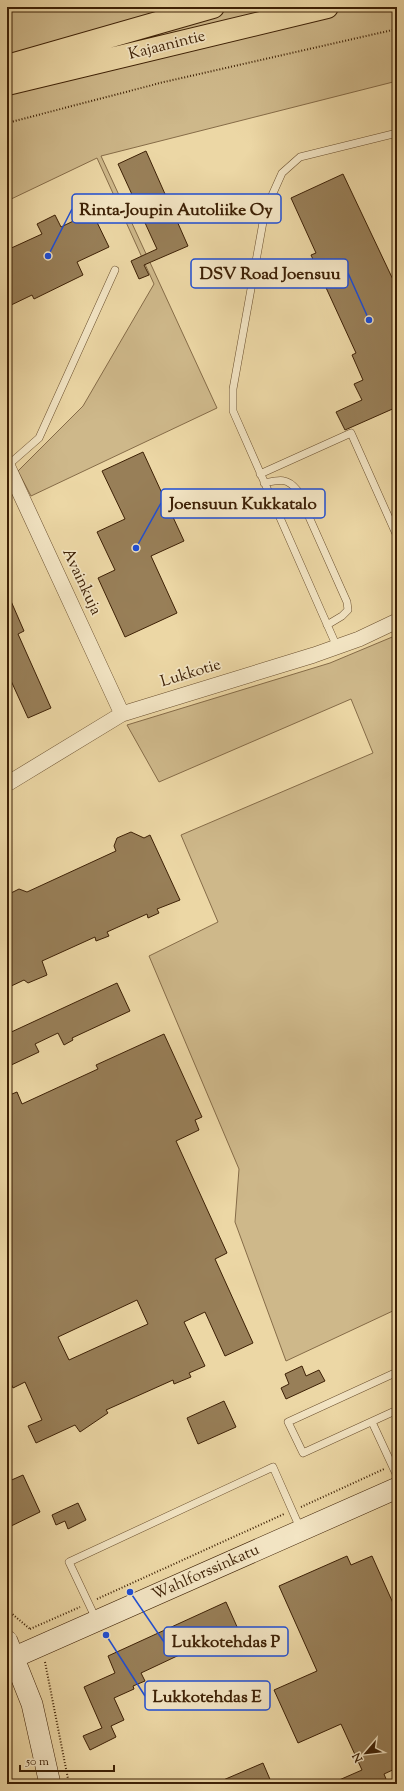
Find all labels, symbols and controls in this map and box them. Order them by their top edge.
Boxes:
street label: Kajaanintie [126,25,208,67]
callout: Rinta-Joupin Autoliike Oy [72,194,281,223]
text: Rinta-Joupin Autoliike Oy [79,199,273,223]
callout: DSV Road Joensuu [191,259,348,288]
text: DSV Road Joensuu [200,263,341,287]
callout: Joensuun Kukkatalo [161,489,325,518]
text: Joensuun Kukkatalo [167,493,317,517]
street label: Avainkuja [55,545,107,620]
street label: Lukkotie [158,654,224,694]
street label: Wahlforssinkatu [149,1539,263,1607]
callout: Lukkotehdas P [164,1627,288,1656]
text: Lukkotehdas P [172,1631,281,1655]
callout: Lukkotehdas E [145,1681,270,1710]
text: Lukkotehdas E [153,1686,262,1710]
north arrow [346,1733,386,1773]
scale bar [20,1747,114,1773]
text: N [349,1749,368,1766]
text: 50 m [25,1753,49,1771]

